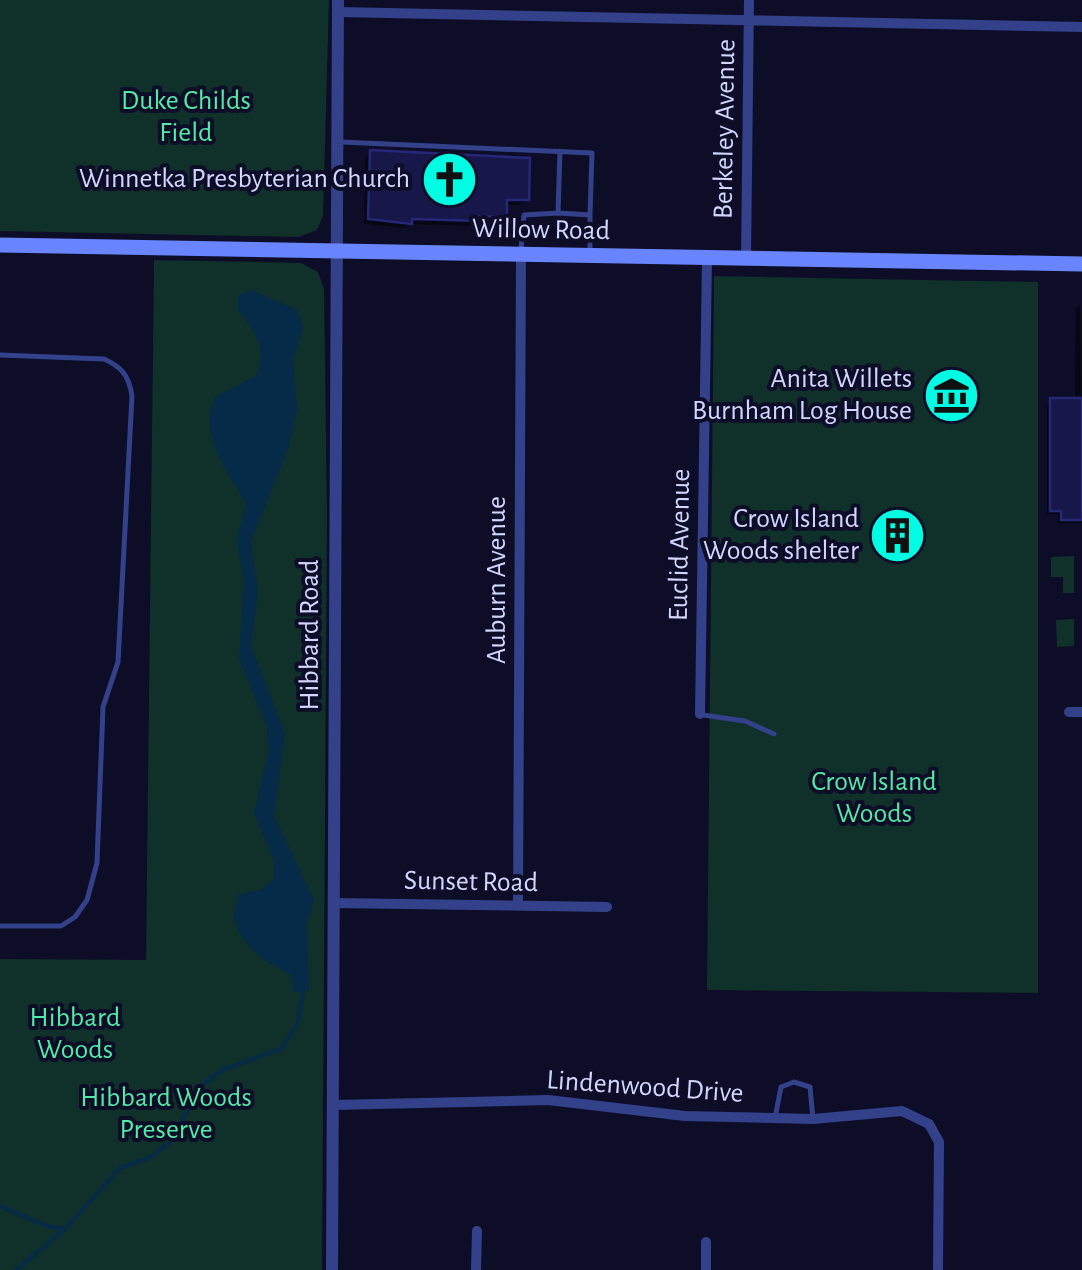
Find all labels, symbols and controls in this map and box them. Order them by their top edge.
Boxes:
street label: Berkeley Avenue [709,39,741,219]
park label: Duke Childs Field [121,87,251,147]
church icon: Winnetka Presbyterian Church [419,149,479,209]
place label: Winnetka Presbyterian Church [79,165,410,193]
street label: Willow Road [472,215,610,245]
place label: Anita Willets Burnham Log House [692,365,912,425]
museum icon: Anita Willets Burnham Log House [921,365,981,425]
street label: Euclid Avenue [665,469,695,621]
street label: Auburn Avenue [483,496,511,664]
place label: Crow Island Woods shelter [703,505,859,565]
building icon: Crow Island Woods shelter [868,505,928,565]
street label: Hibbard Road [296,559,324,711]
park label: Crow Island Woods [811,768,937,828]
street label: Sunset Road [404,867,538,897]
park label: Hibbard Woods [30,1004,120,1064]
street label: Lindenwood Drive [545,1066,745,1108]
park label: Hibbard Woods Preserve [80,1084,252,1144]

